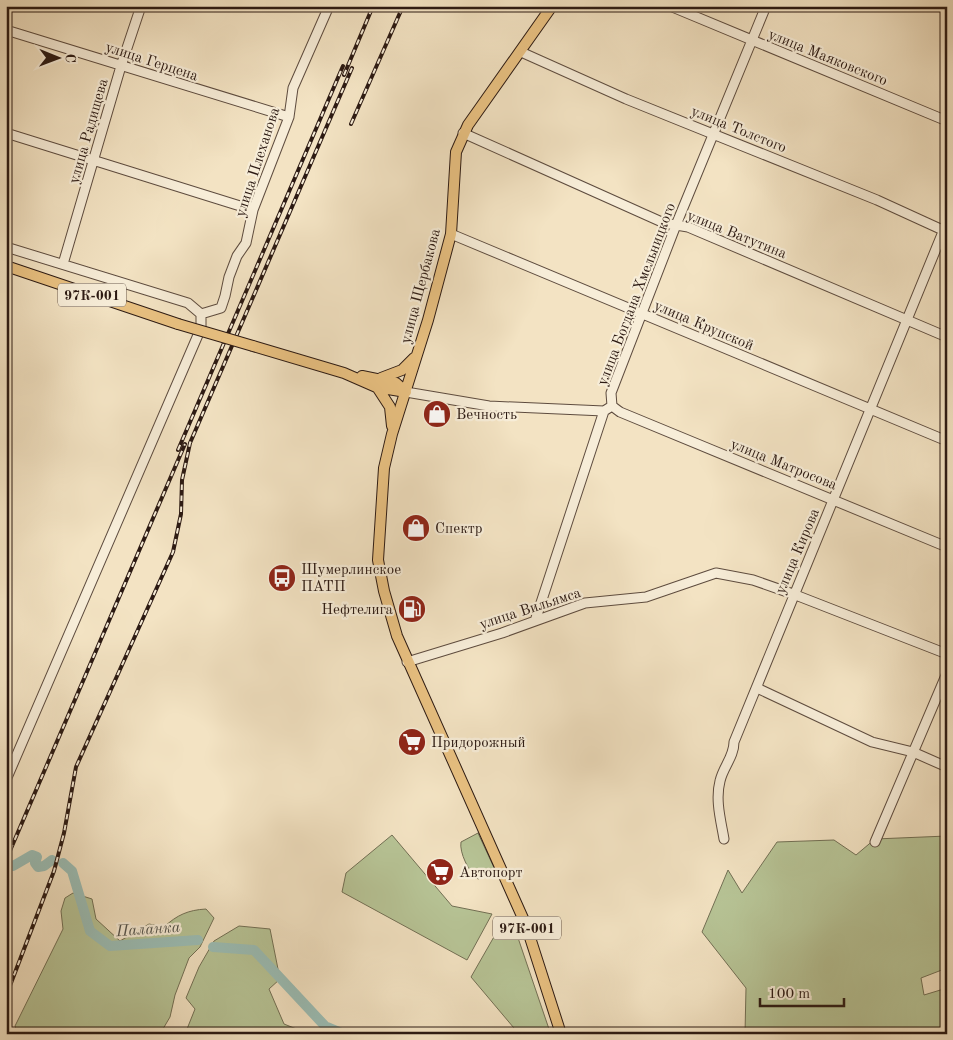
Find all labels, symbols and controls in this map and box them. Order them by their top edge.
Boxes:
street label: улица Маяковского [766,28,889,89]
north arrow [32,32,82,82]
street label: улица Герцена [103,40,200,85]
text: С [63,53,77,63]
street label: улица Радищева [67,77,112,186]
street label: улица Толстого [689,104,788,156]
street label: улица Плеханова [234,105,283,219]
street label: улица Богдана Хмельницкого [596,201,679,388]
street label: улица Ватутина [684,209,789,262]
street label: улица Щербакова [399,227,444,346]
road number: 97К-001 [58,284,126,306]
street label: улица Крупской [651,299,755,354]
shop icon: Вечность [422,399,452,429]
place label: Вечность [456,408,517,423]
street label: улица Матросова [728,437,839,494]
street label: улица Кирова [774,506,823,597]
shop icon: Спектр [401,513,431,543]
place label: Спектр [435,522,483,537]
bus stop icon: Шумерлинское ПАТП [267,563,297,593]
place label: Шумерлинское ПАТП [301,563,401,595]
street label: улица Вильямса [478,586,584,633]
fuel station icon: Нефтелига [397,594,427,624]
place label: Нефтелига [321,603,394,618]
supermarket icon: Придорожный [397,727,427,757]
place label: Придорожный [431,736,526,751]
supermarket icon: Автопорт [425,857,455,887]
place label: Автопорт [459,866,523,881]
road number: 97К-001 [493,916,561,940]
water label: Паланка [114,920,181,940]
scale bar [760,975,844,1007]
text: 100 m [768,987,810,1002]

